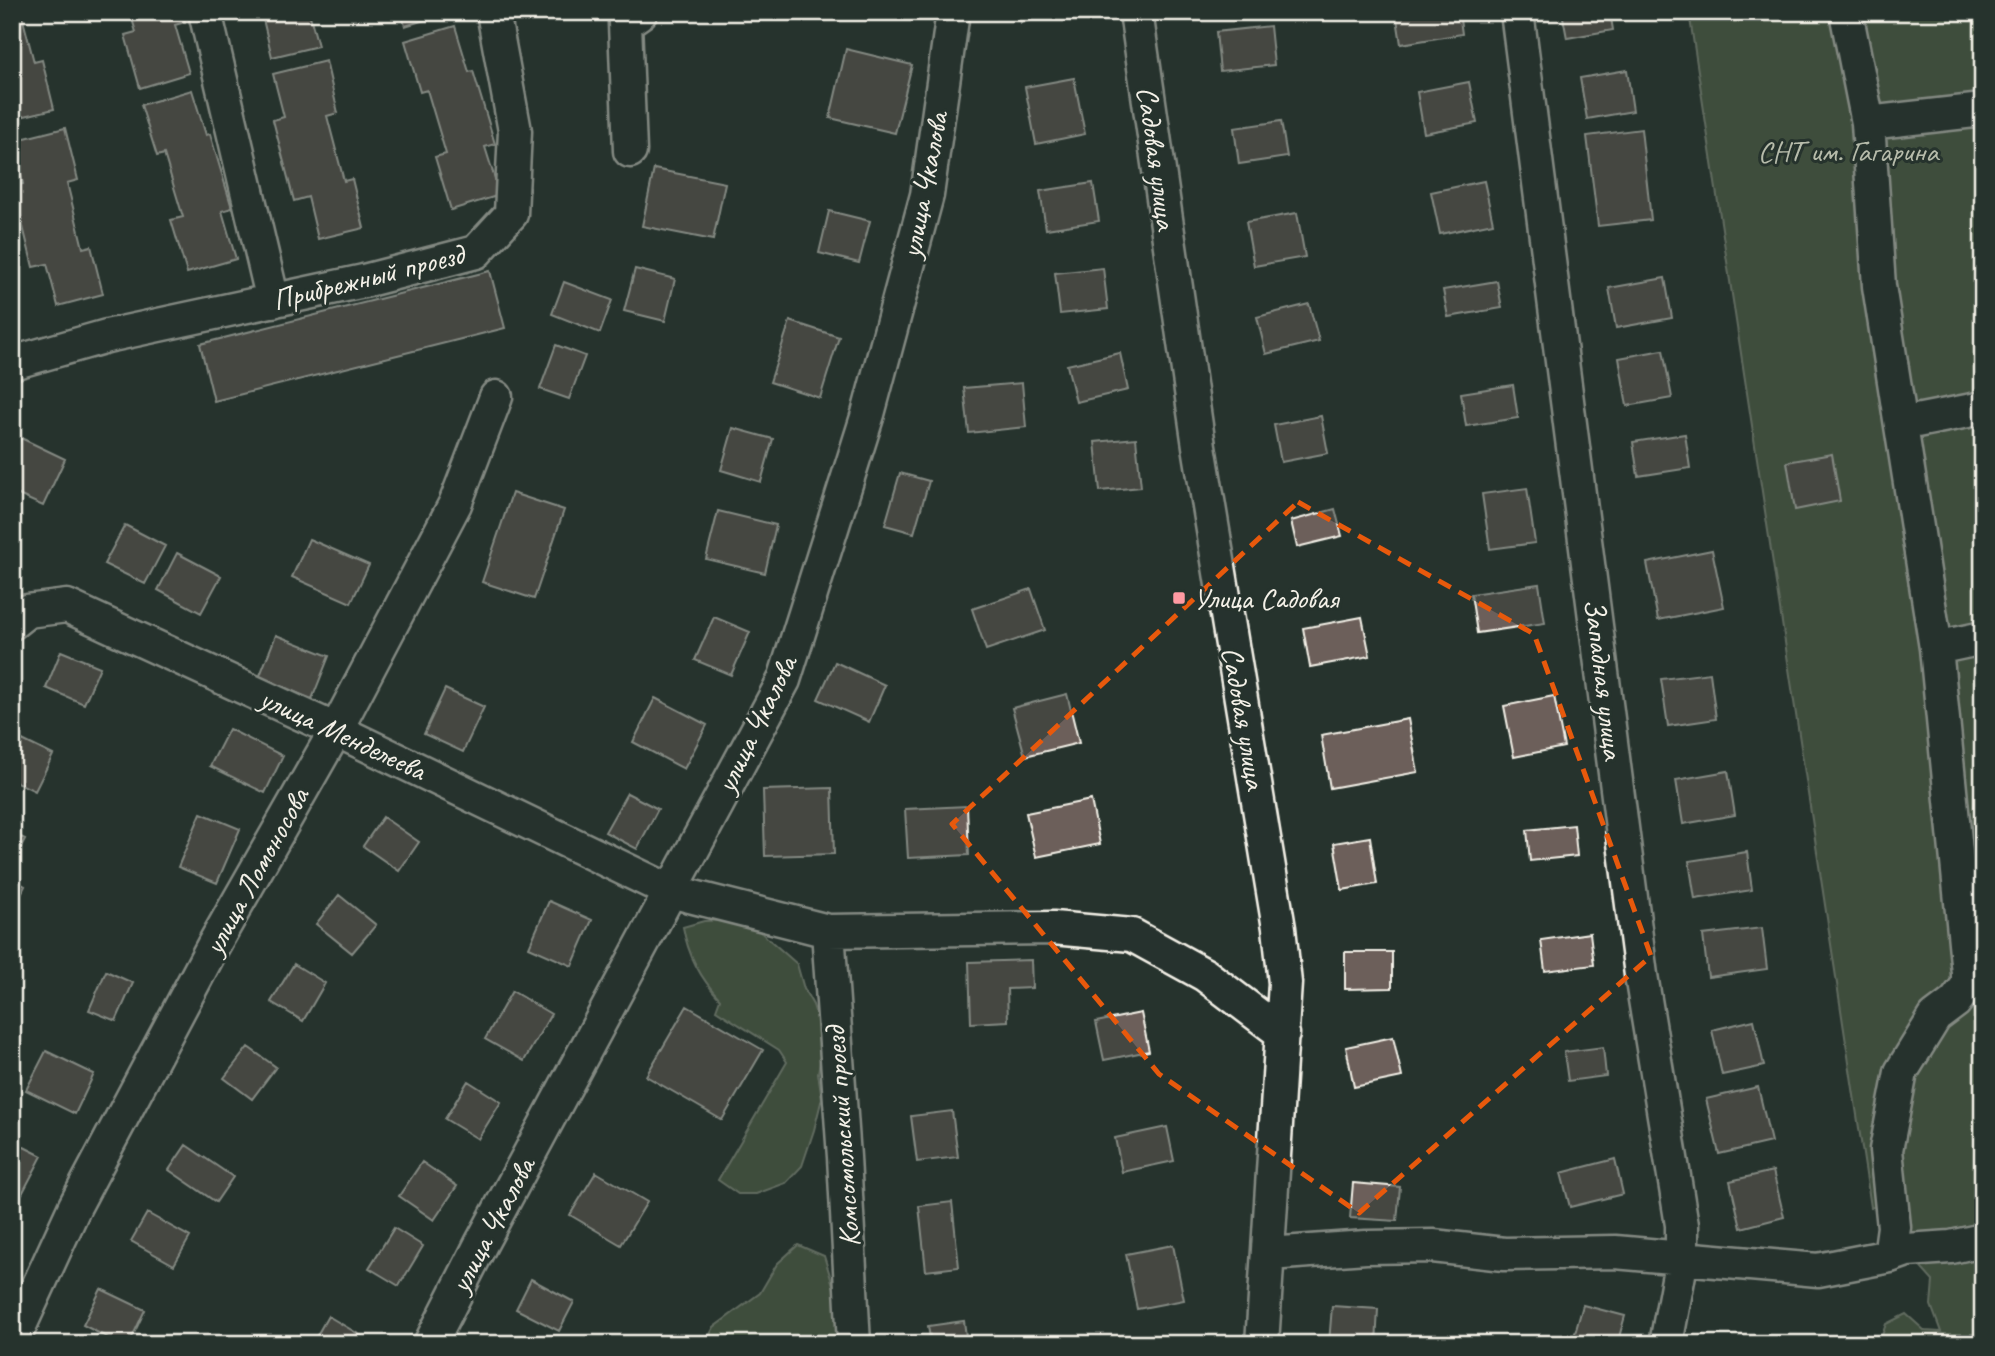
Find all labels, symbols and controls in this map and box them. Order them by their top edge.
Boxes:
street label: Садовая улица [1128,84,1186,234]
street label: улица Чкалова [891,106,957,263]
park label: СНТ им. Гагарина [1758,132,1940,170]
street label: Прибрежный проезд [269,234,470,319]
place label: Улица Садовая [1193,579,1341,617]
marker: Улица Садовая [1171,590,1187,606]
street label: Западная улица [1575,596,1633,763]
street label: Садовая улица [1213,644,1276,794]
street label: улица Чкалова [706,647,807,800]
street label: улица Менделеева [252,678,434,790]
street label: улица Ломоносова [194,779,318,963]
street label: Комсомольский проезд [815,1023,869,1248]
street label: улица Чкалова [440,1149,545,1301]

